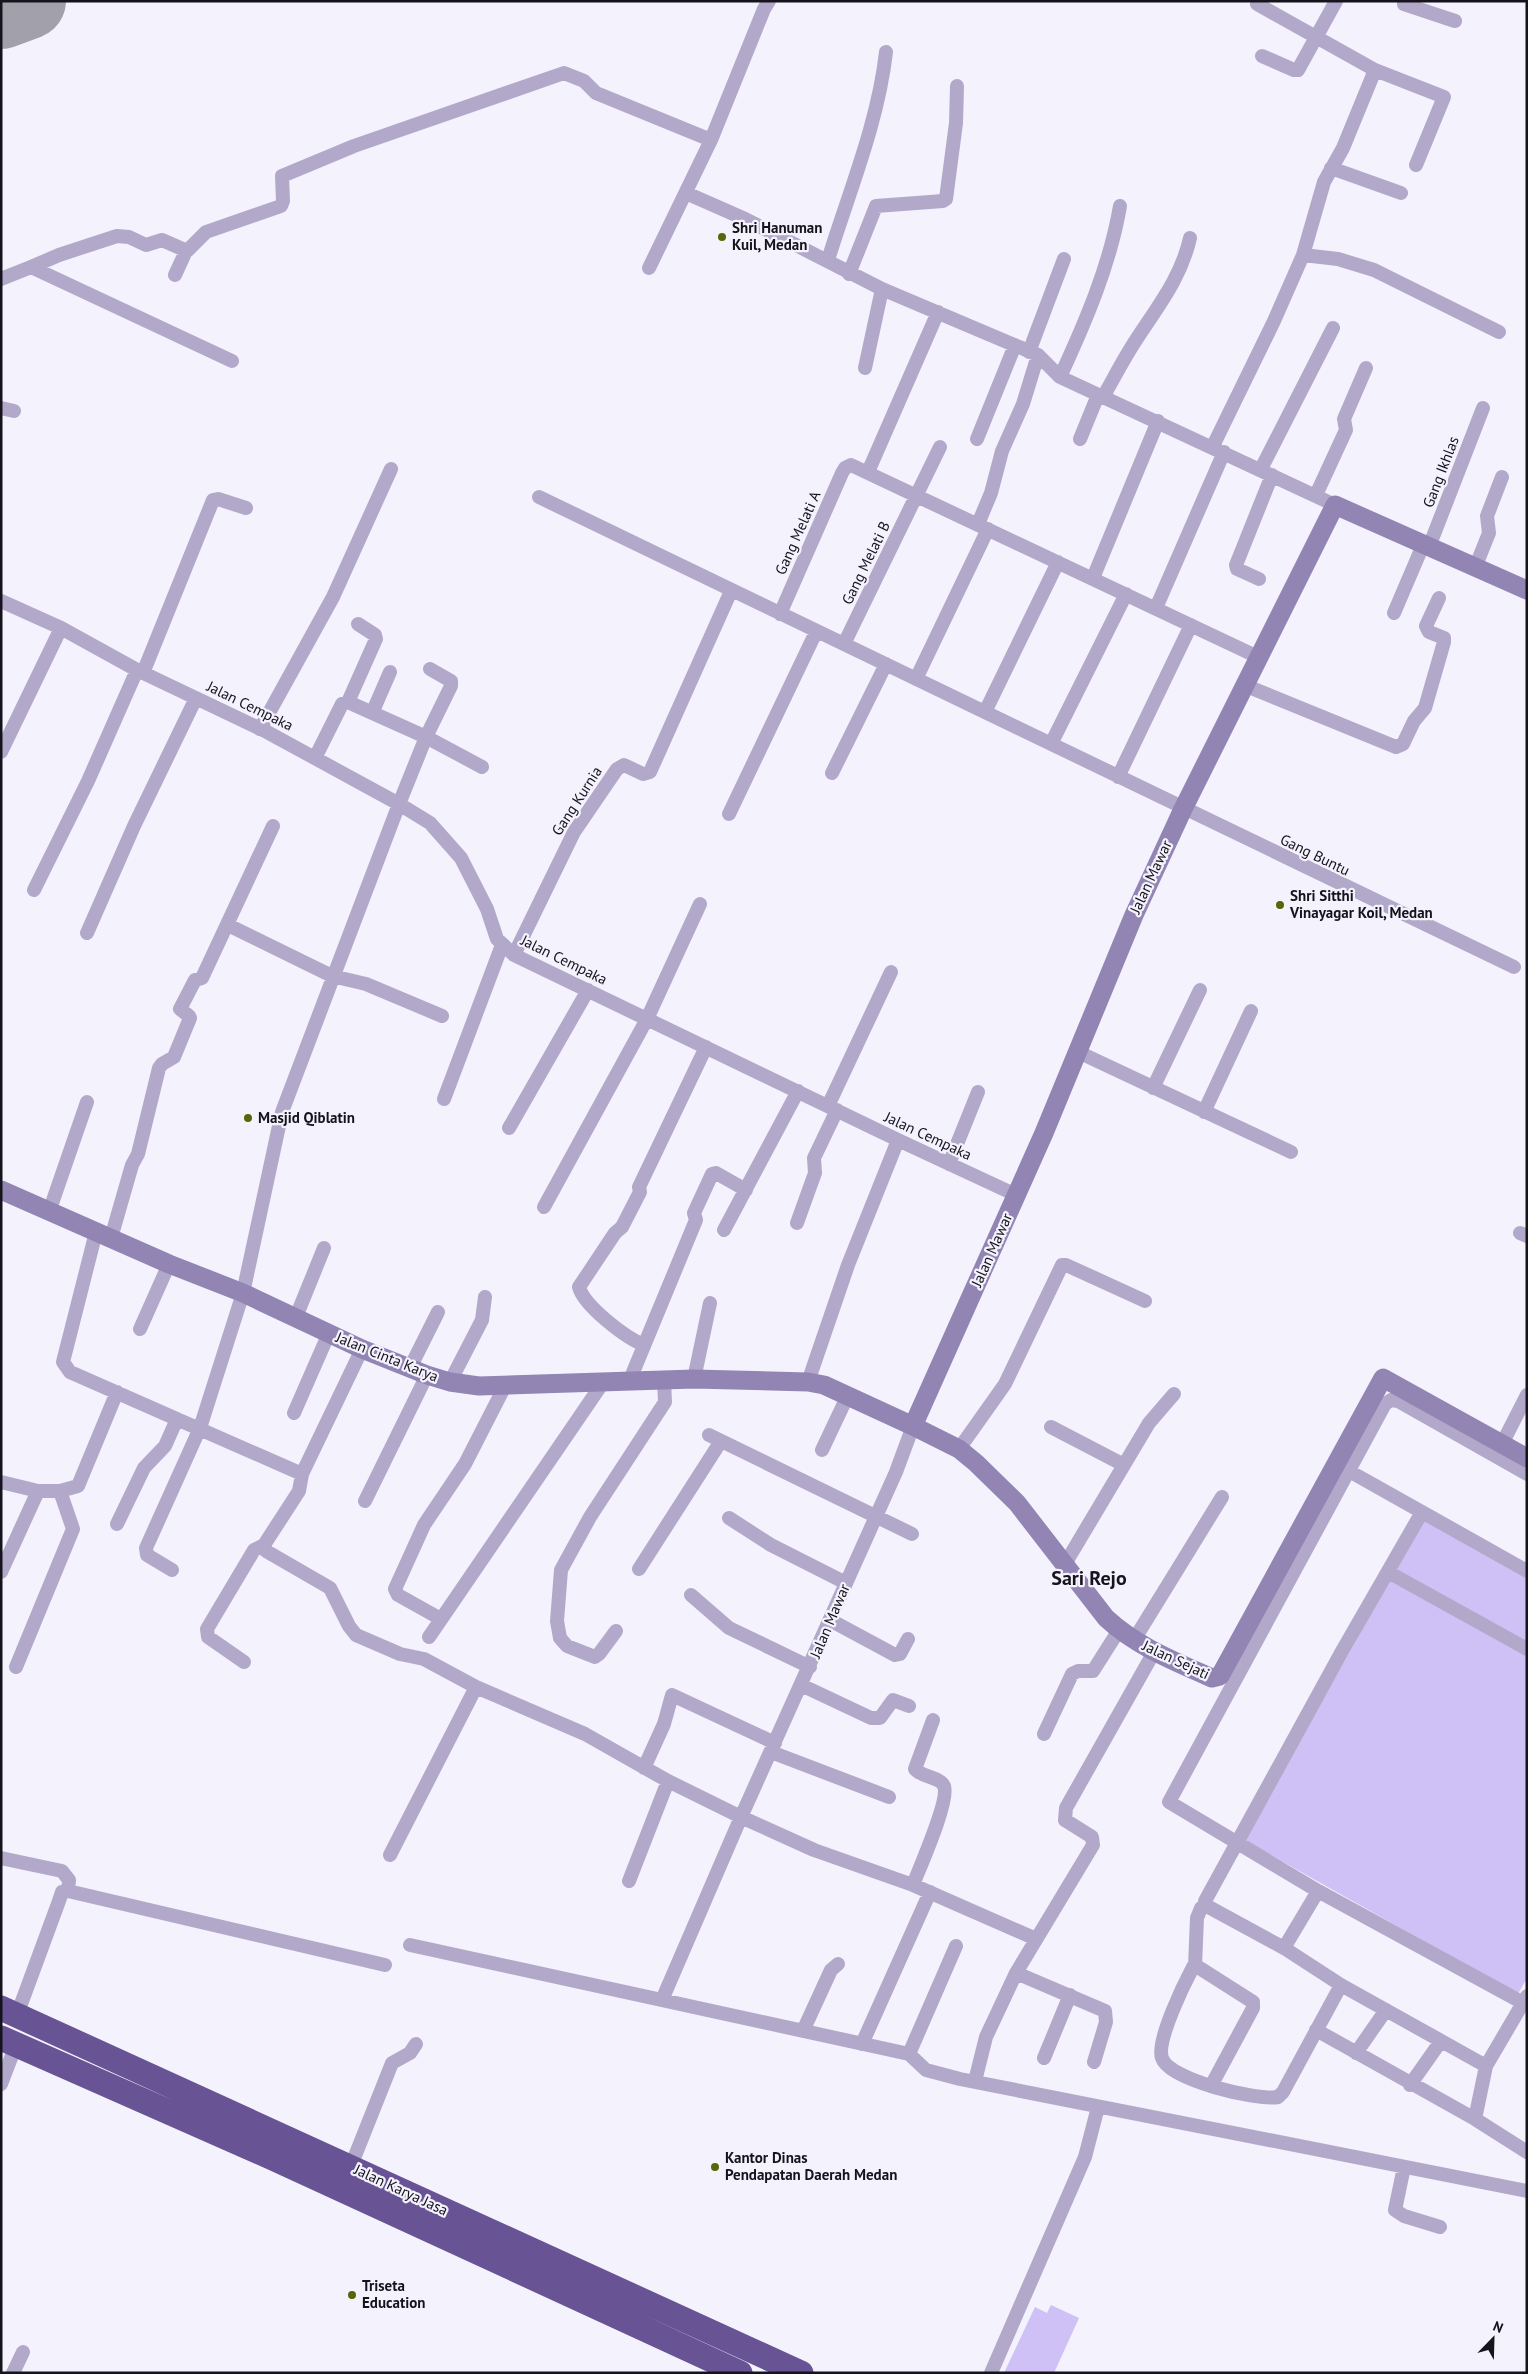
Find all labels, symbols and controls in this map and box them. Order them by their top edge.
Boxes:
place label: Shri Hanuman Kuil, Medan [732,218,822,254]
marker: Shri Hanuman Kuil, Medan [716,231,728,243]
street label: Gang Ikhlas [1418,434,1463,510]
street label: Gang Melati A [771,488,825,578]
street label: Gang Melati B [837,518,894,607]
street label: Jalan Cempaka [203,676,297,735]
street label: Gang Kurnia [547,763,606,839]
street label: Gang Buntu [1277,830,1353,880]
street label: Jalan Mawar [1125,837,1176,917]
place label: Shri Sitthi Vinayagar Koil, Medan [1289,886,1433,922]
marker: Shri Sitthi Vinayagar Koil, Medan [1274,899,1286,911]
street label: Jalan Cempaka [517,930,611,989]
street label: Jalan Cempaka [881,1107,975,1164]
place label: Masjid Qiblatin [258,1108,355,1127]
marker: Masjid Qiblatin [242,1112,254,1124]
street label: Jalan Mawar [966,1210,1016,1291]
street label: Jalan Cinta Karya [332,1327,441,1386]
district label: Sari Rejo [1051,1565,1127,1591]
street label: Jalan Mawar [805,1581,854,1662]
street label: Jalan Sejati [1139,1635,1213,1683]
place label: Kantor Dinas Pendapatan Daerah Medan [725,2148,897,2184]
street label: Jalan Karya Jasa [350,2159,451,2220]
marker: Kantor Dinas Pendapatan Daerah Medan [709,2161,721,2173]
place label: Triseta Education [362,2276,425,2312]
marker: Triseta Education [346,2289,358,2301]
north arrow [1468,2314,1518,2364]
text: N [1490,2317,1506,2337]

